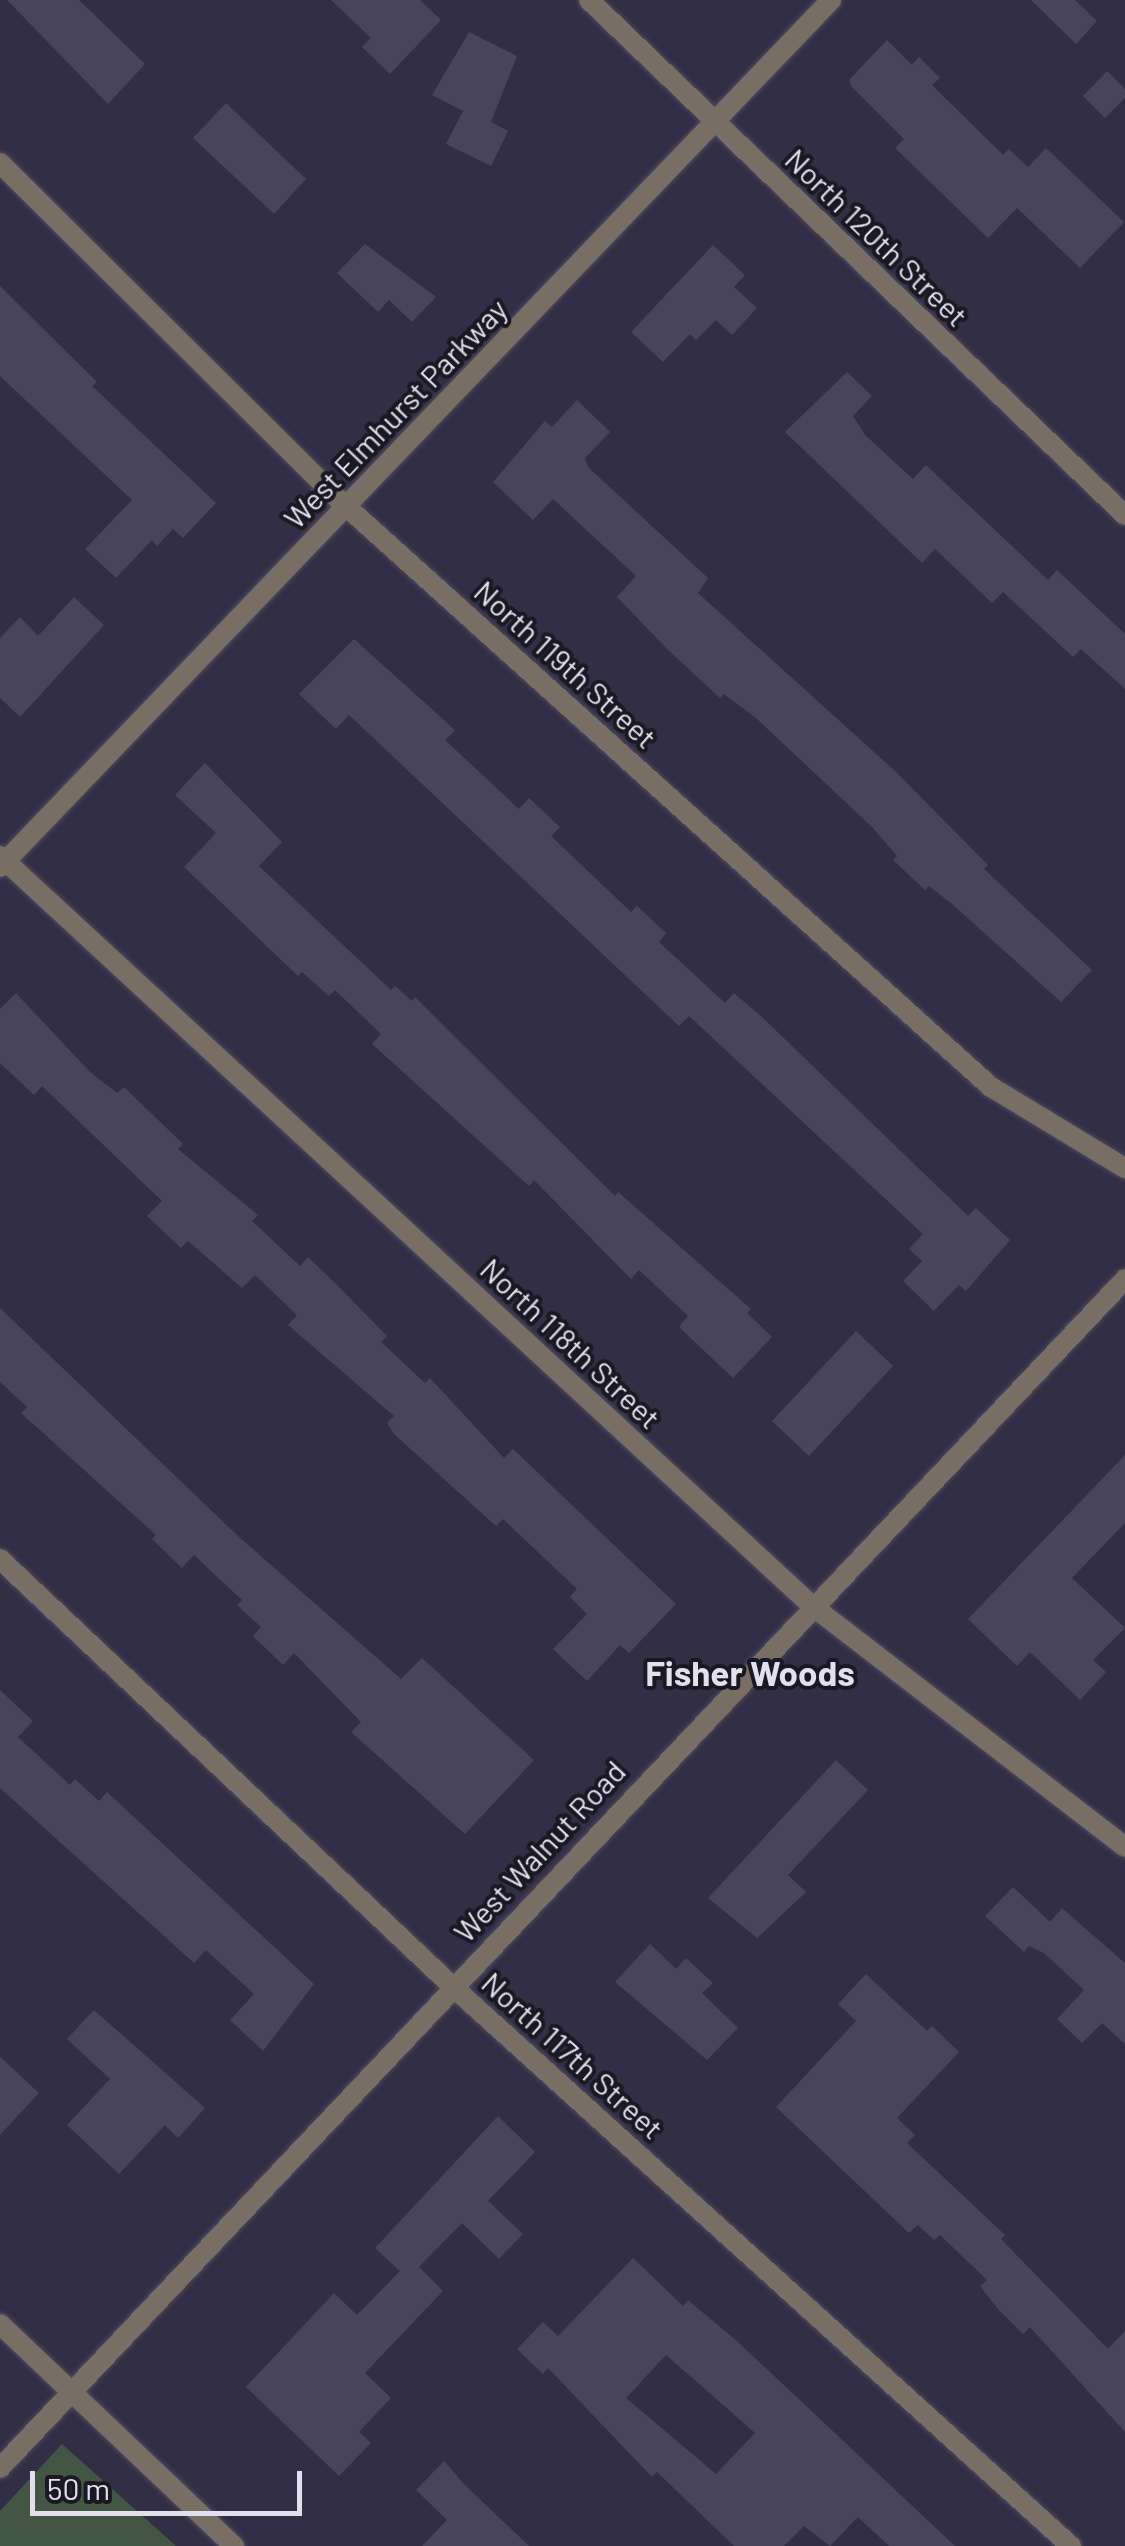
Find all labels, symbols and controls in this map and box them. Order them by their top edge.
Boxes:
street label: North 120th Street [778,141,976,333]
street label: West Elmhurst Parkway [276,291,514,535]
street label: North 119th Street [467,573,665,755]
street label: North 118th Street [474,1250,668,1436]
district label: Fisher Woods [645,1651,855,1693]
street label: West Walnut Road [446,1753,632,1949]
street label: North 117th Street [475,1964,671,2146]
scale bar [35,2451,308,2513]
text: 50 m [47,2470,110,2506]

